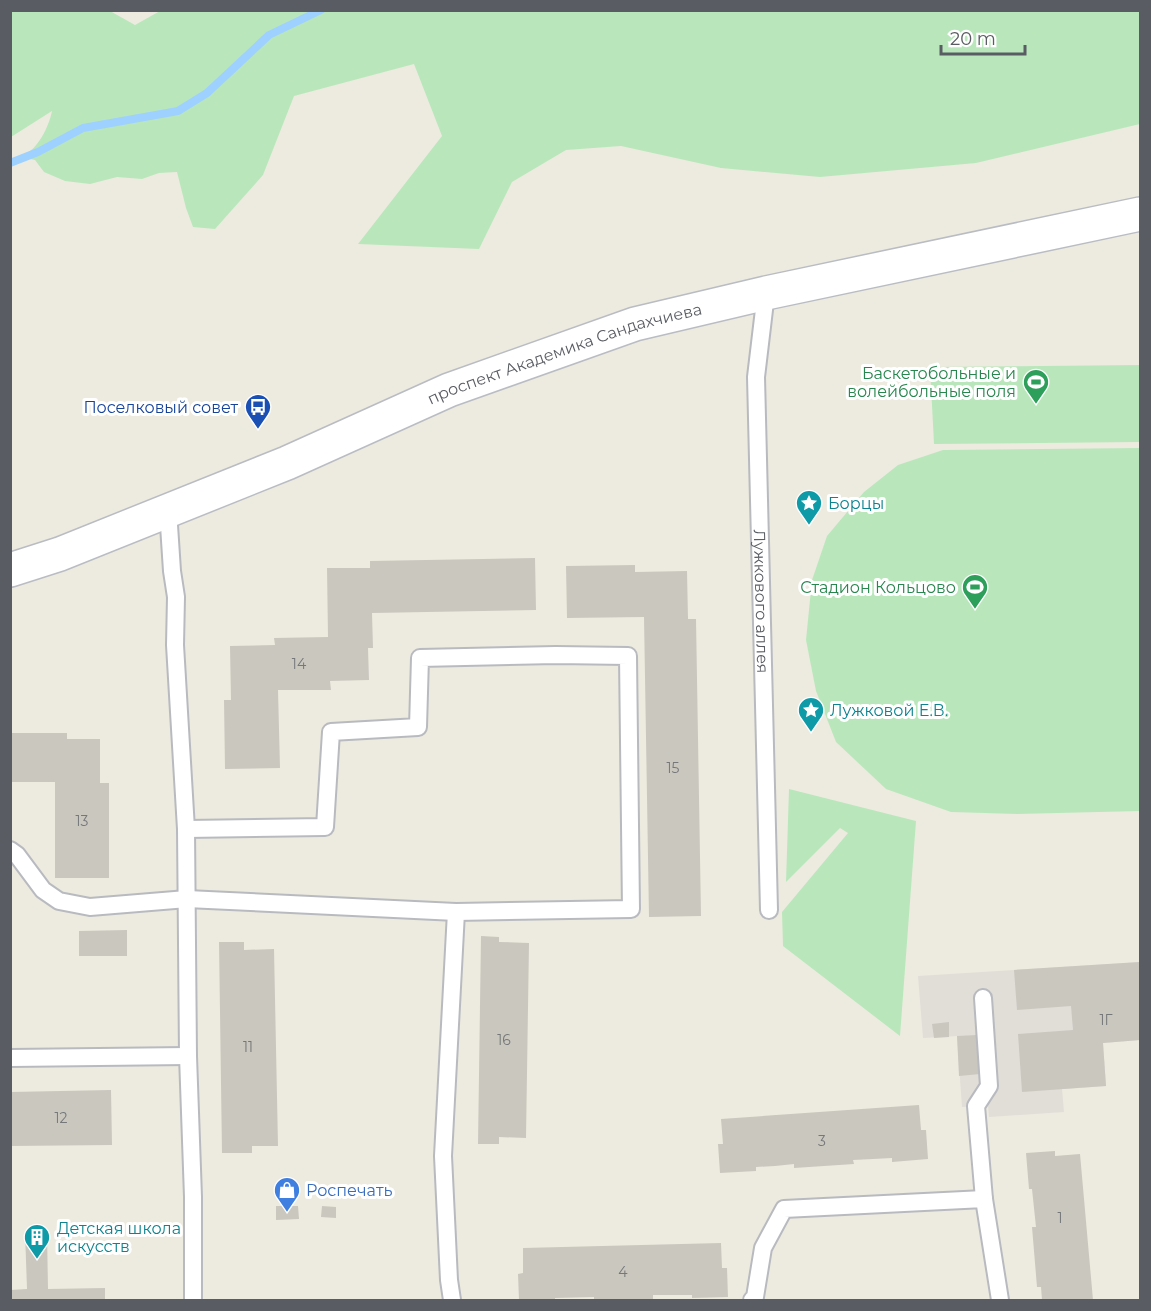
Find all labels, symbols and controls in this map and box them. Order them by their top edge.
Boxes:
scale bar [941,18,1025,56]
text: 20 m [950,28,996,50]
street label: проспект Академика Сандахчиева [424,300,704,409]
place label: Баскетобольные и волейбольные поля [847,364,1016,401]
sports icon: Баскетобольные и волейбольные поля [1021,367,1051,405]
bus stop icon: Поселковый совет [243,392,273,430]
place label: Поселковый совет [83,398,238,417]
place icon: Борцы [794,488,824,526]
place label: Борцы [828,494,884,513]
street label: Лужкового аллея [750,529,772,674]
sports icon: Стадион Кольцово [960,572,990,610]
place label: Стадион Кольцово [800,578,956,597]
house number: 14 [292,655,307,673]
place icon: Лужковой Е.В. [796,695,826,733]
place label: Лужковой Е.В. [830,701,948,720]
house number: 15 [667,759,680,777]
house number: 13 [76,812,89,830]
house number: 1Г [1099,1011,1113,1029]
house number: 16 [497,1031,511,1049]
house number: 11 [243,1038,253,1056]
house number: 12 [54,1109,68,1127]
house number: 3 [818,1132,826,1150]
shop icon: Роспечать [272,1175,302,1213]
place label: Роспечать [306,1181,392,1200]
house number: 1 [1057,1209,1063,1227]
place label: Детская школа искусств [57,1219,181,1256]
building icon: Детская школа искусств [22,1222,52,1260]
house number: 4 [618,1263,628,1281]

